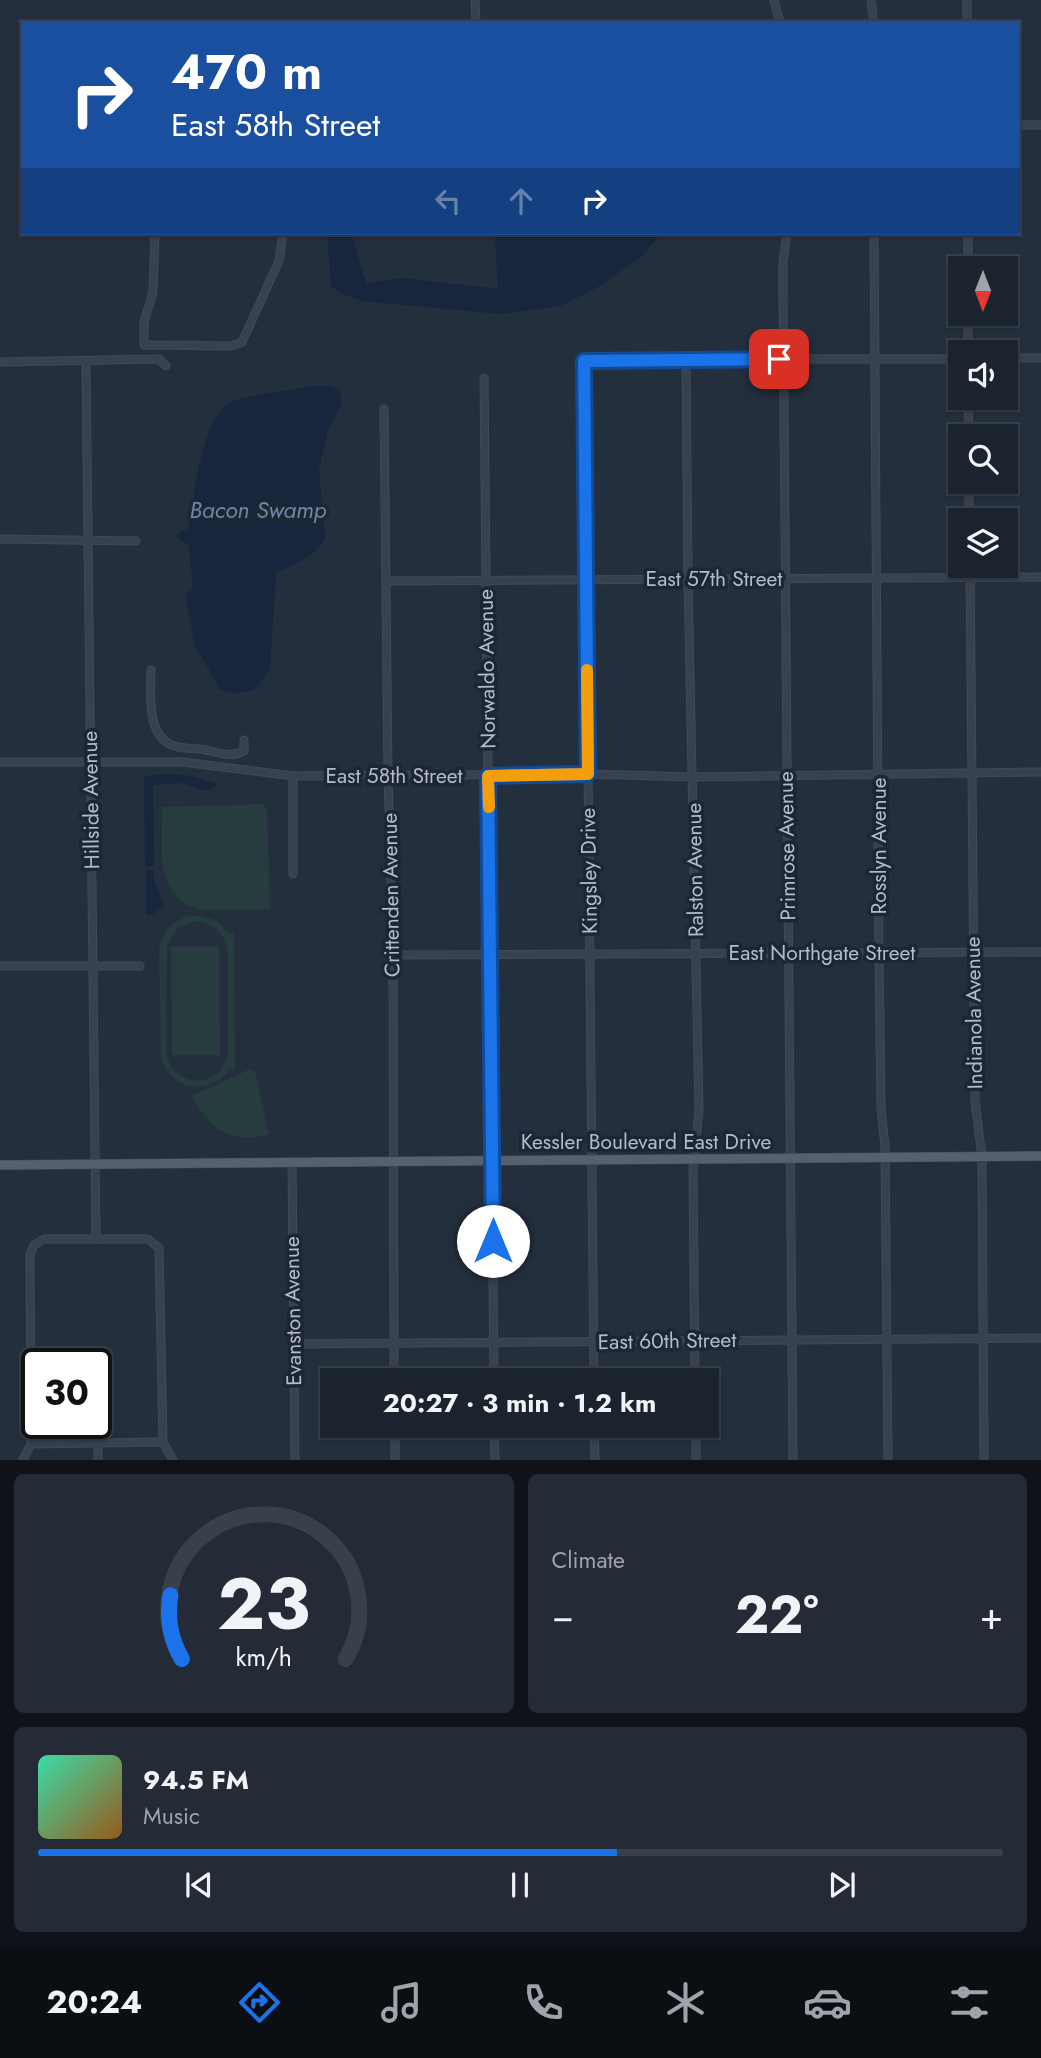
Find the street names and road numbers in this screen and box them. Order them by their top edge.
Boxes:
street label: East 57th Street [646,564,782,594]
street label: Norwaldo Avenue [471,589,503,749]
street label: Hillside Avenue [75,730,107,870]
street label: East 58th Street [325,761,463,791]
street label: Primrose Avenue [771,771,803,921]
street label: Rosslyn Avenue [864,777,894,914]
street label: Ralston Avenue [679,802,711,937]
street label: Kingsley Drive [573,807,605,934]
street label: Crittenden Avenue [375,812,407,977]
street label: Indianola Avenue [958,936,990,1090]
street label: East Northgate Street [729,938,915,968]
street label: Kessler Boulevard East Drive [521,1127,771,1157]
street label: Evanston Avenue [277,1236,309,1386]
street label: East 60th Street [597,1325,737,1357]

